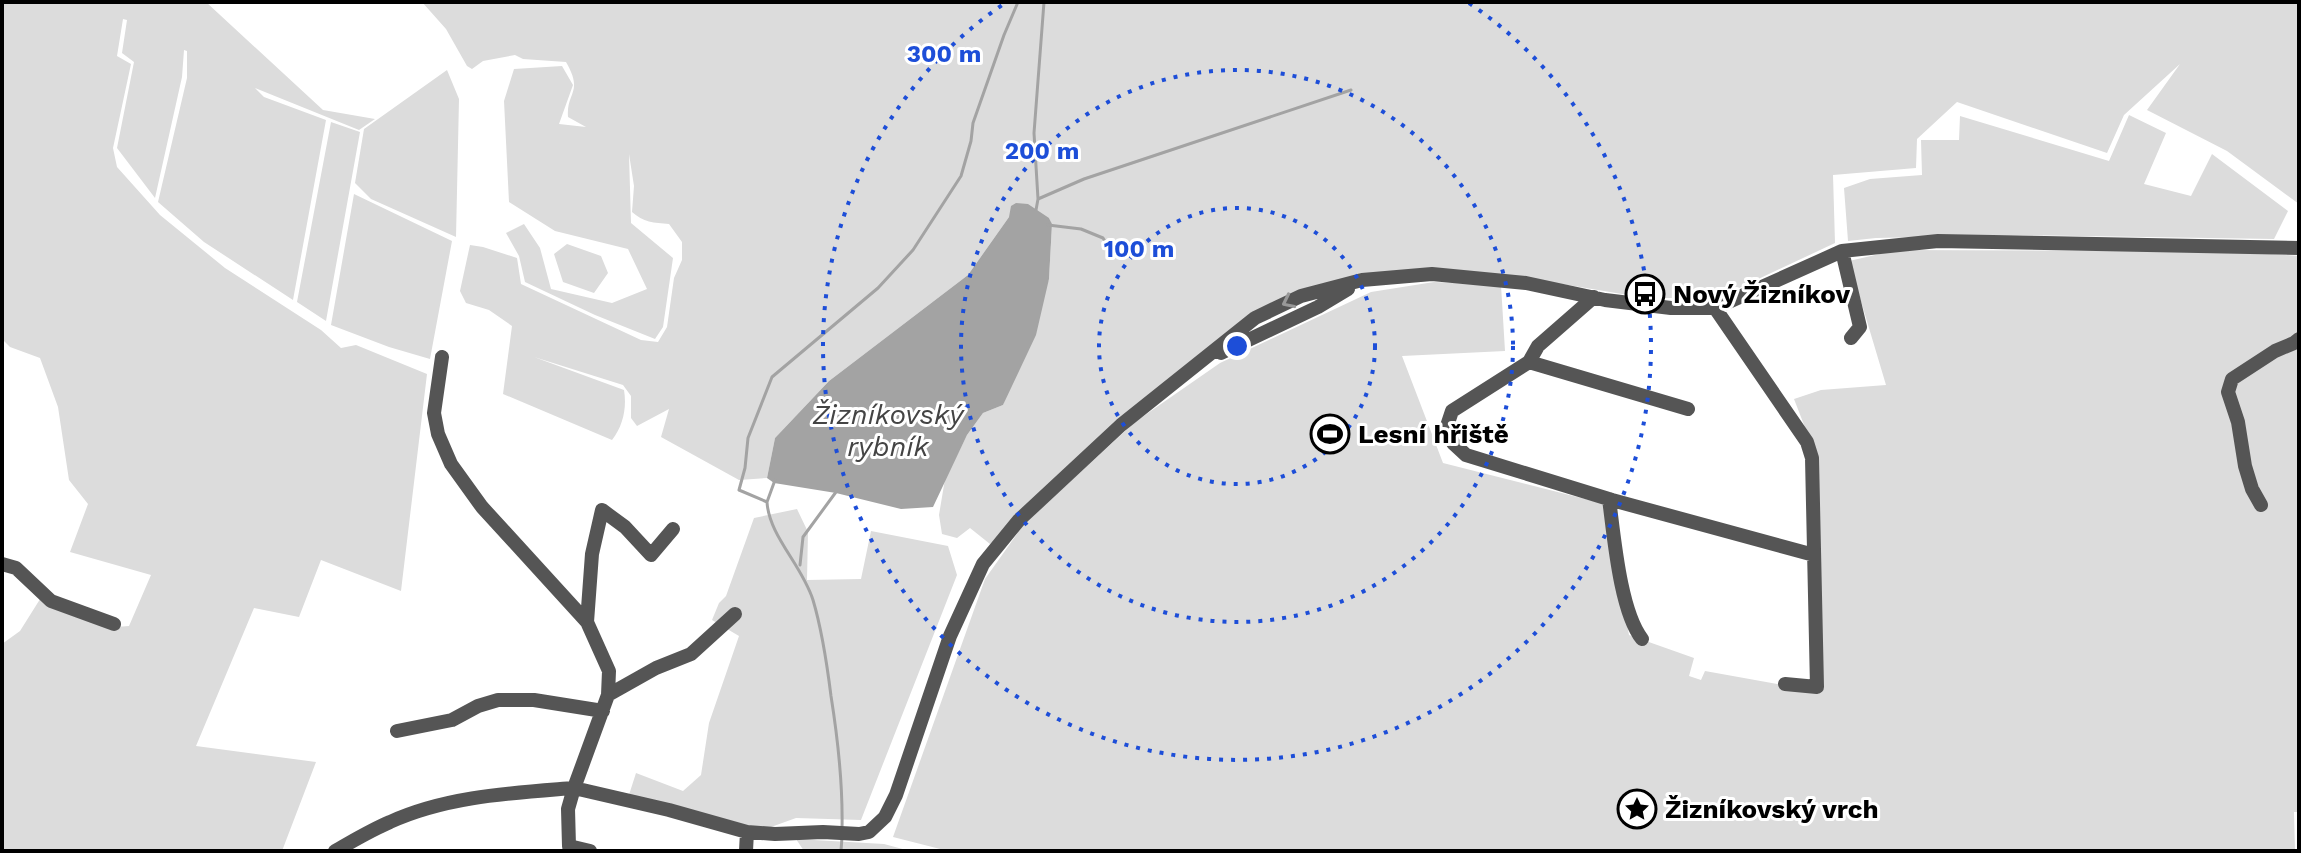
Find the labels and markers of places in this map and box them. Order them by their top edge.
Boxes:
bus stop icon: Nový Žizníkov [1624,273,1666,315]
place label: Nový Žizníkov [1673,279,1851,309]
centre of rings [1223,332,1251,360]
sports icon: Lesní hřiště [1309,413,1351,455]
place label: Lesní hřiště [1358,419,1509,449]
place icon: Žizníkovský vrch [1616,788,1658,830]
place label: Žizníkovský vrch [1665,794,1879,824]

